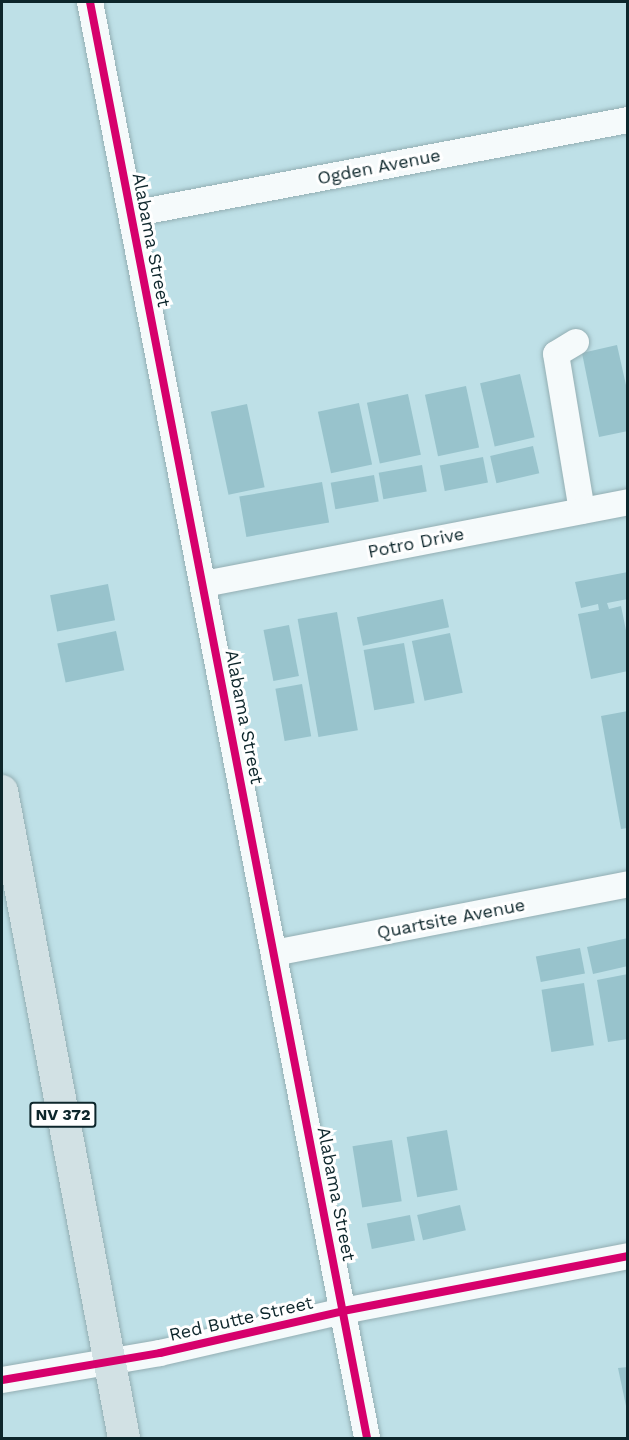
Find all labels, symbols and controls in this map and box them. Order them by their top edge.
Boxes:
street label: Ogden Avenue [315,144,443,190]
street label: Alabama Street [127,171,175,309]
street label: Potro Drive [366,523,466,563]
street label: Alabama Street [220,648,268,786]
street label: Quartsite Avenue [375,894,527,944]
road number: NV 372 [28,1102,98,1128]
street label: Alabama Street [312,1125,360,1263]
street label: Red Butte Street [167,1292,315,1346]

